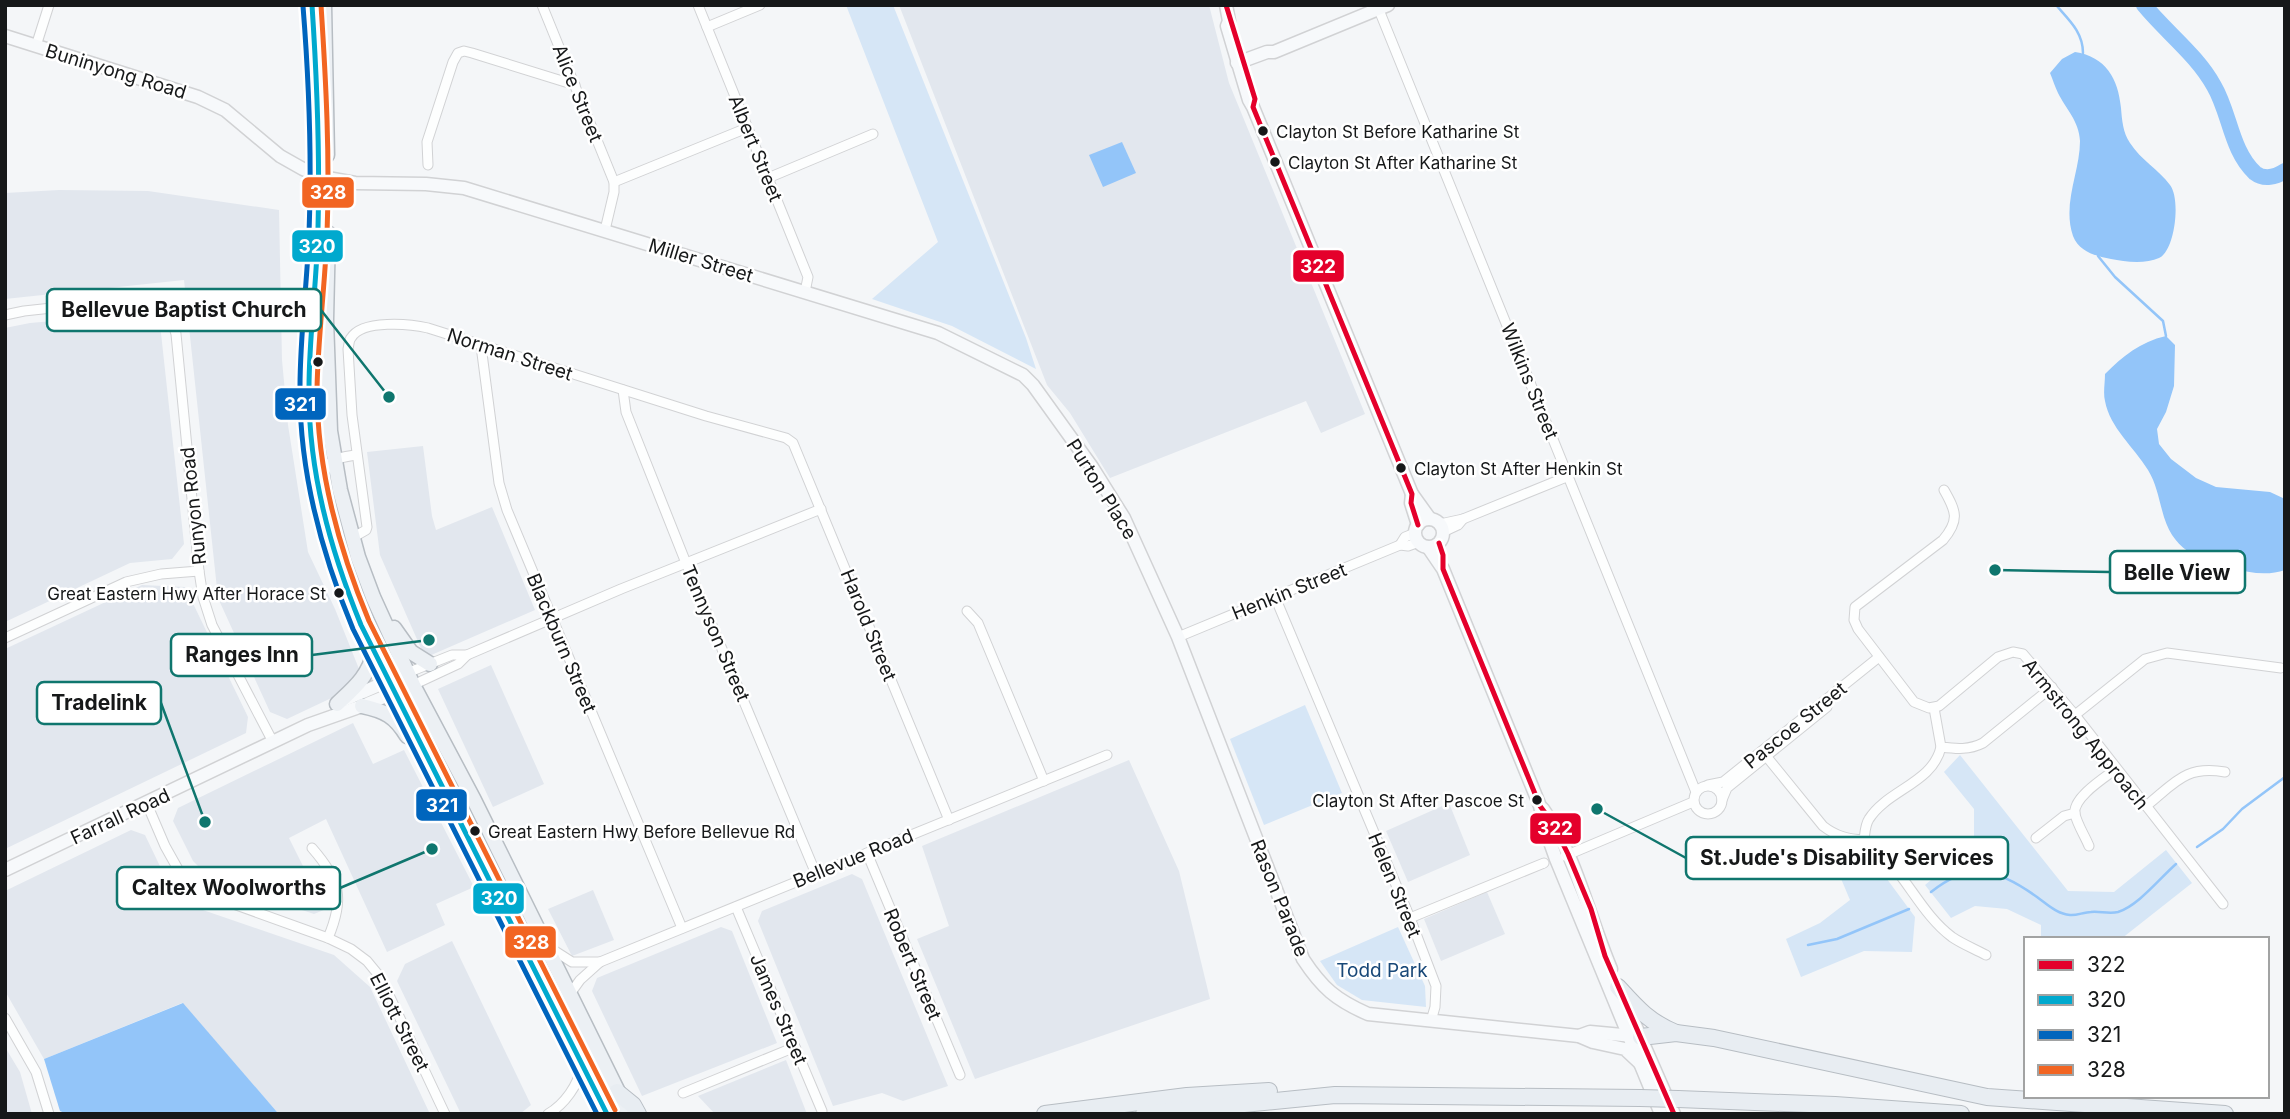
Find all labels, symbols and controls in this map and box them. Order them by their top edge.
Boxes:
street label: Buninyong Road [43,39,189,104]
street label: Alice Street [548,41,608,145]
street label: Albert Street [724,91,787,205]
place label: Clayton St Before Katharine St [1276,122,1520,142]
marker: Clayton St Before Katharine St [1256,124,1270,138]
place label: Clayton St After Katharine St [1288,153,1518,173]
marker: Clayton St After Katharine St [1268,155,1282,169]
line badge: 328 [301,176,355,209]
text: 328 [310,181,346,204]
line badge: 320 [291,229,344,263]
street label: Miller Street [646,234,756,287]
text: 320 [298,235,336,258]
line badge: 322 [1292,249,1345,283]
text: 322 [1300,255,1336,278]
callout: Bellevue Baptist Church [47,289,321,331]
text: Bellevue Baptist Church [61,297,307,322]
street label: Wilkins Street [1496,320,1563,443]
street label: Norman Street [444,323,576,386]
unlabelled marker [311,355,325,369]
line badge: 321 [274,387,327,421]
text: 321 [284,393,316,416]
street label: Purton Place [1062,435,1142,544]
street label: Runyon Road [176,446,211,566]
place label: Clayton St After Henkin St [1414,459,1623,479]
marker: Clayton St After Henkin St [1394,461,1408,475]
callout: Belle View [2110,551,2245,593]
street label: Henkin Street [1228,558,1350,625]
text: Belle View [2124,560,2231,585]
street label: Tennyson Street [676,561,755,705]
street label: Harold Street [836,566,901,684]
street label: Blackburn Street [522,570,601,716]
place label: Great Eastern Hwy After Horace St [47,584,326,604]
marker: Great Eastern Hwy After Horace St [332,586,346,600]
callout: Ranges Inn [171,634,312,676]
text: Ranges Inn [185,642,299,667]
street label: Armstrong Approach [2018,654,2154,814]
street label: Pascoe Street [1739,677,1851,774]
callout: Tradelink [37,682,161,724]
text: Tradelink [51,690,148,715]
street label: Farrall Road [67,783,174,850]
line badge: 321 [415,788,468,822]
place label: Clayton St After Pascoe St [1312,791,1524,811]
marker: Clayton St After Pascoe St [1530,793,1544,807]
text: 321 [426,794,458,817]
line badge: 322 [1529,812,1582,845]
text: 322 [1537,817,1573,840]
place label: Great Eastern Hwy Before Bellevue Rd [488,822,795,842]
marker: Great Eastern Hwy Before Bellevue Rd [468,824,482,838]
street label: Bellevue Road [790,824,917,893]
street label: Helen Street [1363,829,1426,941]
street label: Rason Parade [1246,836,1313,960]
callout: St.Jude's Disability Services [1686,837,2008,879]
text: St.Jude's Disability Services [1700,845,1994,870]
callout: Caltex Woolworths [117,867,340,909]
text: Caltex Woolworths [132,875,326,900]
line badge: 320 [472,882,525,915]
text: 320 [480,887,518,910]
street label: Robert Street [879,905,946,1023]
line badge: 328 [504,925,557,959]
text: 328 [513,931,549,954]
legend [2024,937,2269,1098]
street label: James Street [745,950,812,1068]
text: 322 [2087,952,2126,977]
park label: Todd Park [1336,959,1428,982]
street label: Elliott Street [365,969,434,1075]
text: 320 [2087,987,2126,1012]
text: 321 [2087,1022,2121,1047]
text: 328 [2087,1057,2126,1082]

